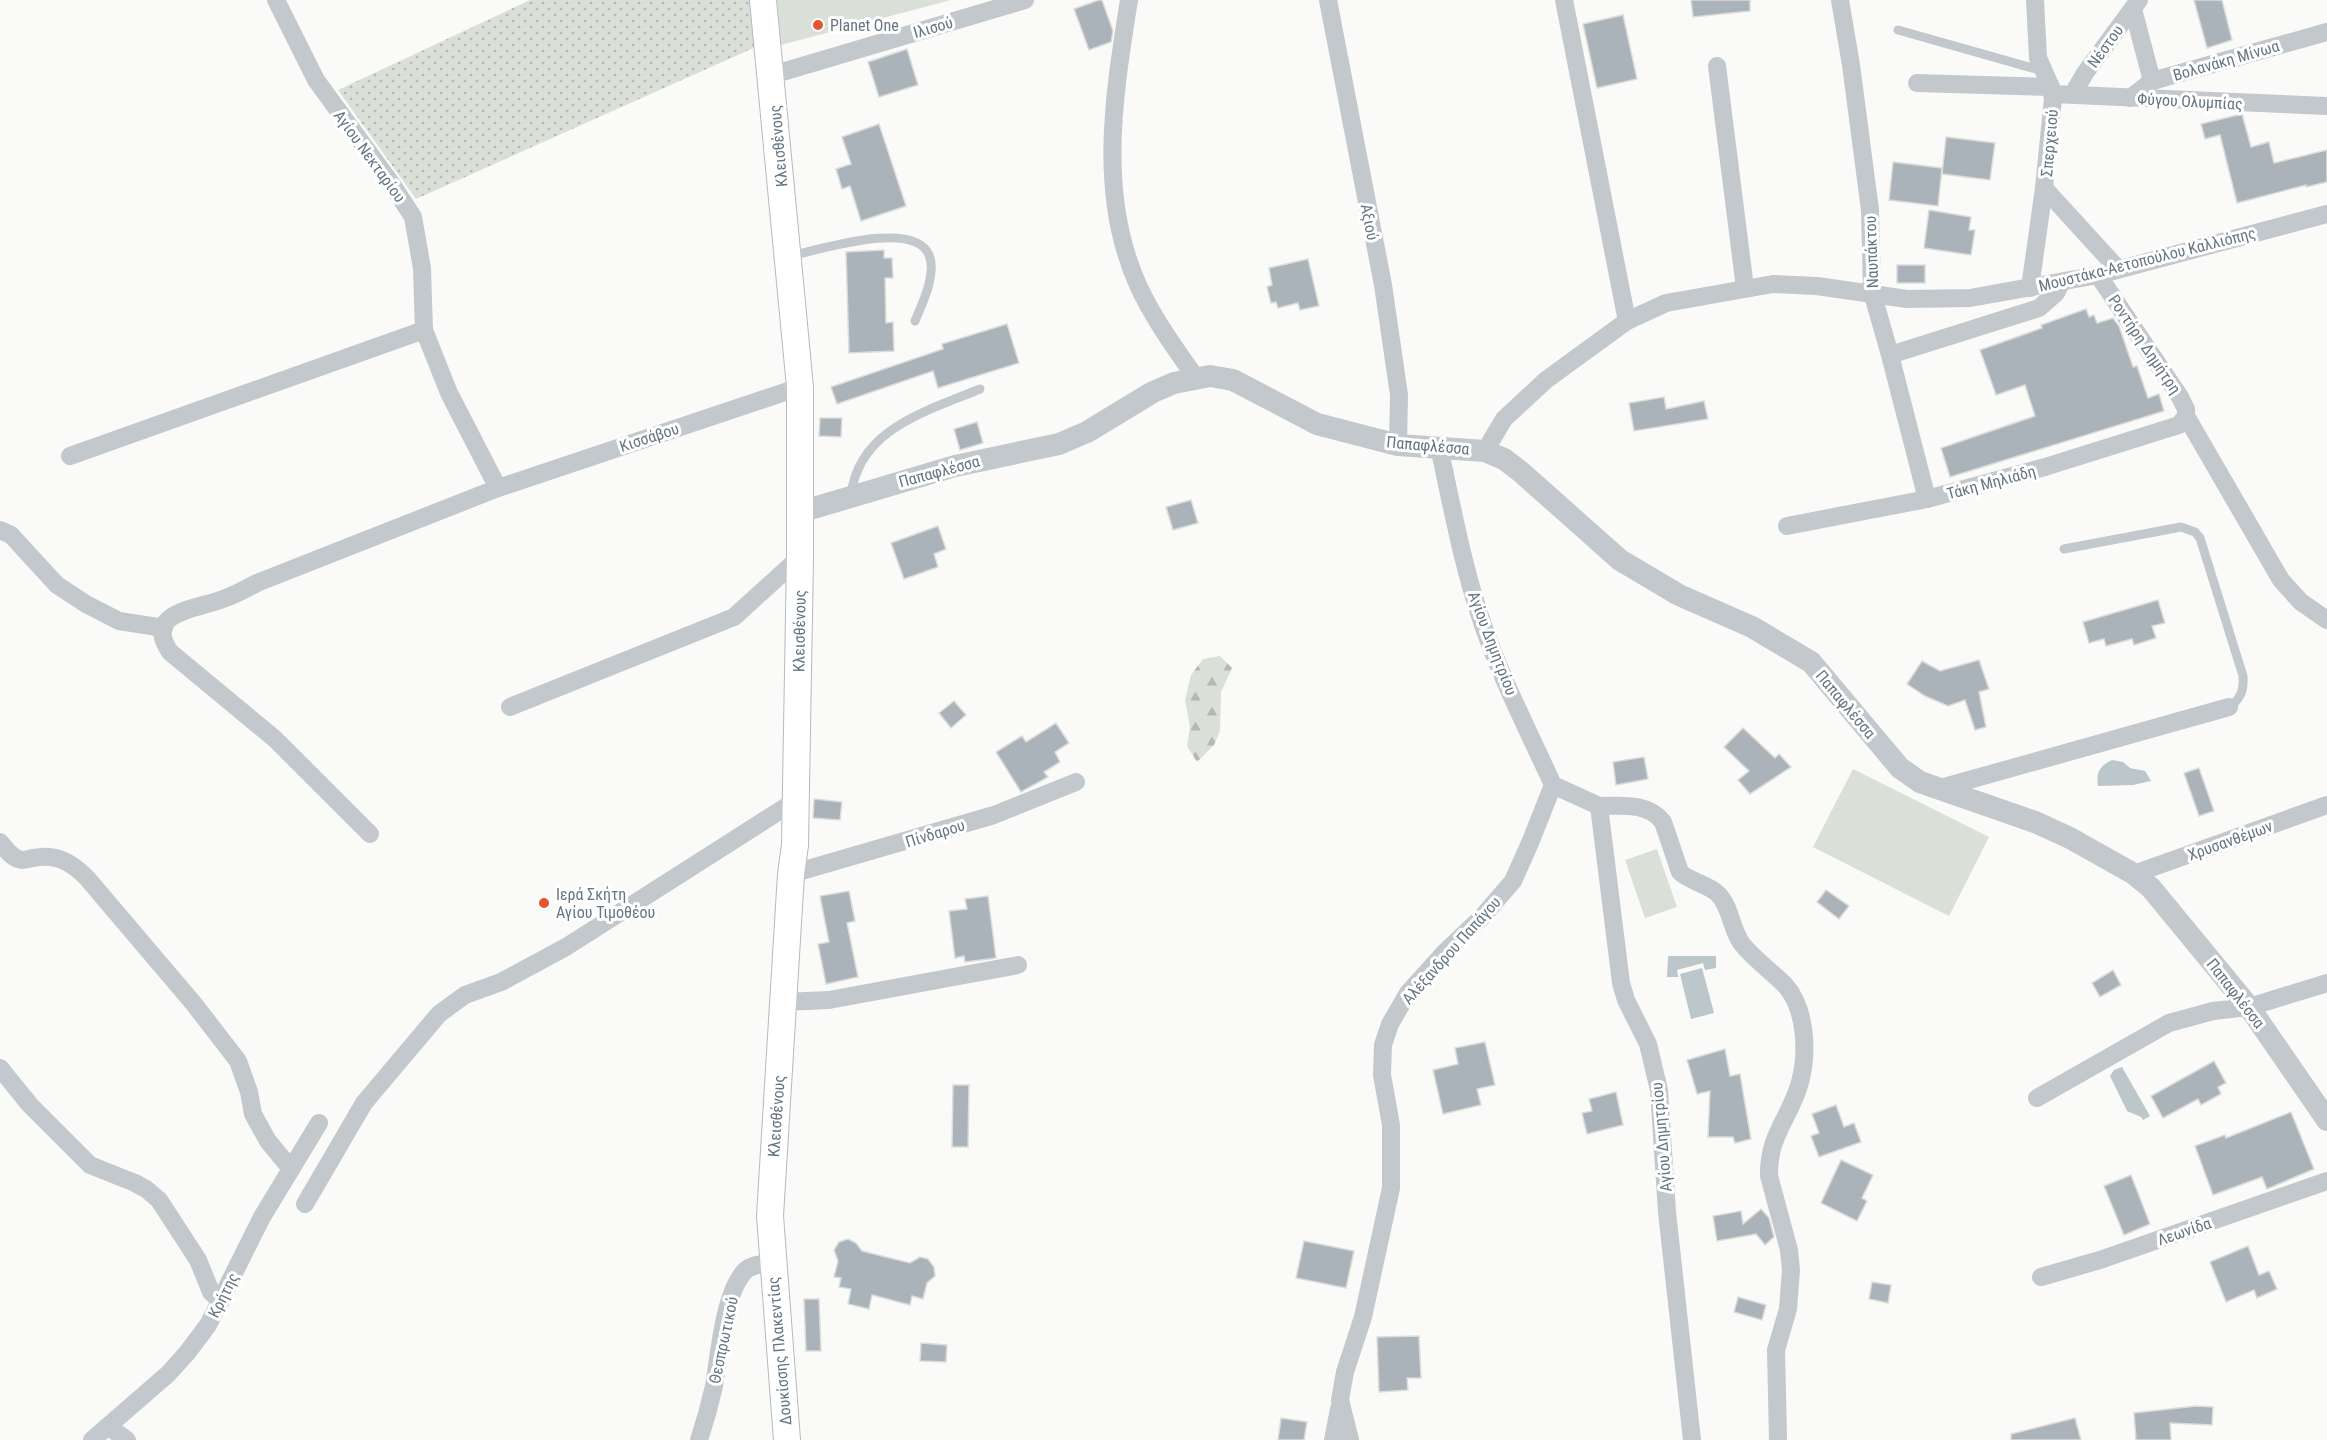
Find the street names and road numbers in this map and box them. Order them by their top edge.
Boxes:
street label: Ιλισού [911,13,955,42]
street label: Νέστου [2083,21,2127,71]
street label: Βολανάκη Μίνωα [2171,36,2282,85]
street label: Φύγου Ολυμπίας [2137,89,2243,114]
street label: Κλεισθένους [765,104,792,188]
street label: Αγίου Νεκταρίου [330,107,409,206]
street label: Σπερχειού [2037,108,2062,178]
street label: Αξιού [1357,202,1382,242]
street label: Ναυπάκτου [1861,215,1882,289]
street label: Μουστάκα-Αετοπούλου Καλλιόπης [2037,223,2258,296]
street label: Ροντήρη Δημήτρη [2104,291,2185,398]
street label: Κισσάβου [617,419,681,456]
street label: Παπαφλέσσα [1386,432,1470,459]
street label: Παπαφλέσσα [897,452,982,491]
street label: Τάκη Μηλιάδη [1945,461,2038,503]
street label: Αγίου Δημητρίου [1464,589,1521,698]
street label: Κλεισθένους [789,590,810,672]
street label: Παπαφλέσσα [1812,666,1880,742]
street label: Πίνδαρου [903,815,967,851]
street label: Χρυσανθέμων [2185,816,2275,865]
street label: Αλέξανδρου Παπάγου [1398,893,1505,1008]
street label: Παπαφλέσσα [2203,955,2269,1032]
street label: Κλεισθένους [764,1074,789,1158]
street label: Αγίου Δημητρίου [1647,1081,1676,1192]
street label: Λεωνίδα [2155,1213,2214,1249]
street label: Κρήτης [204,1270,243,1321]
street label: Δουκίσσης Πλακεντίας [764,1276,795,1426]
street label: Θεσπρωτικού [705,1295,742,1385]

